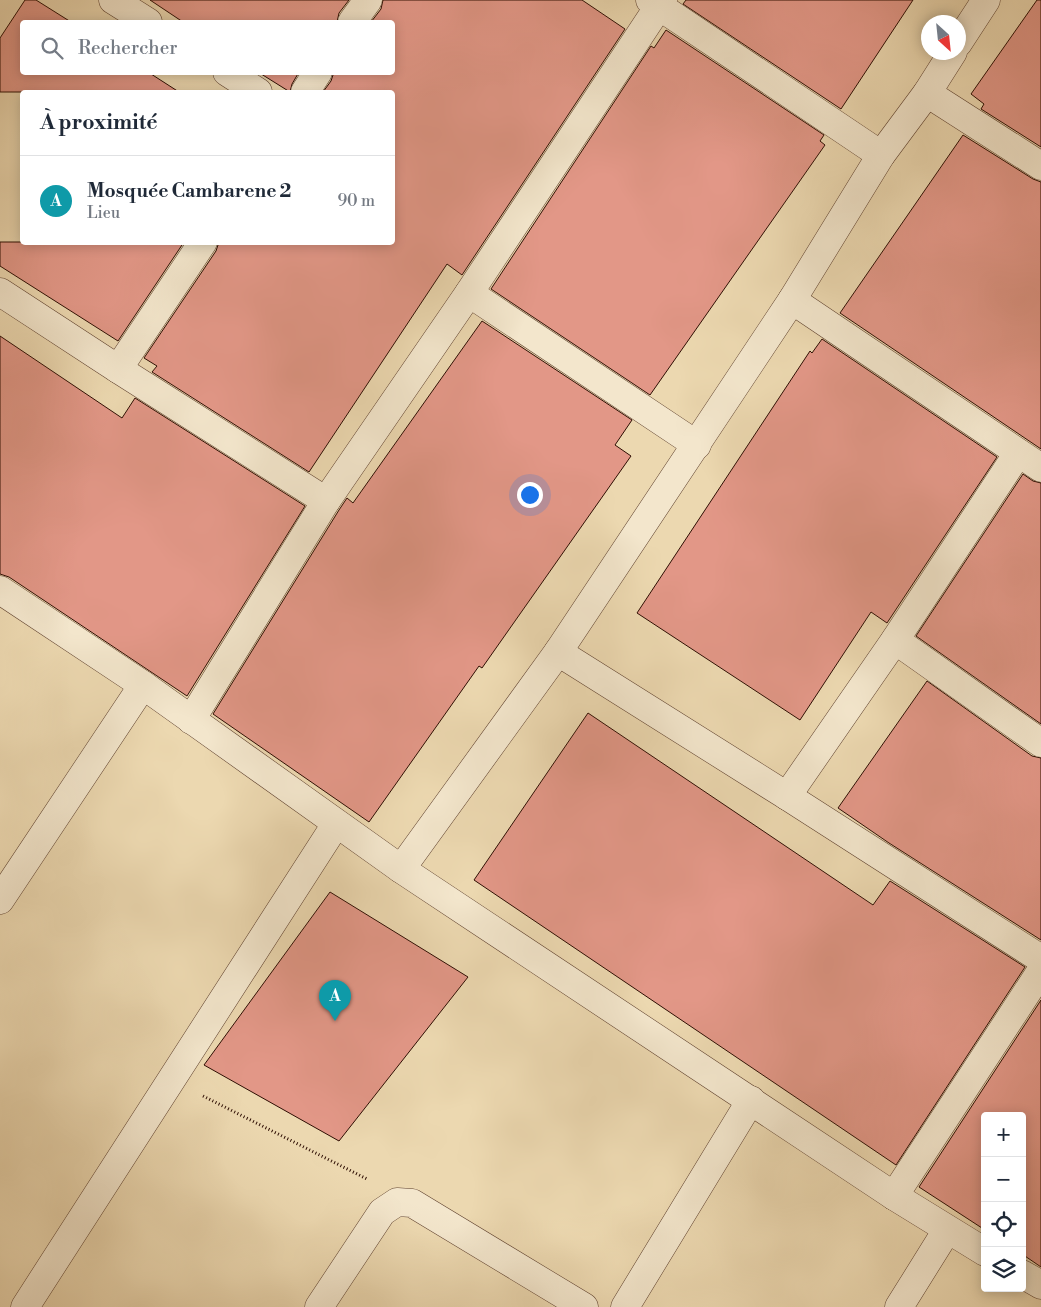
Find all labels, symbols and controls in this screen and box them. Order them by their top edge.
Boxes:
north arrow [921,15,966,60]
search box [20,20,395,75]
icon: search [38,34,66,62]
text: Rechercher [78,36,177,60]
text: À proximité [40,110,157,136]
text: Mosquée Cambarene 2 [87,179,291,203]
text: A [50,191,62,211]
text: 90 m [337,191,375,211]
text: Lieu [87,203,120,223]
your location [517,482,543,508]
pin: A [319,980,351,1021]
map controls [981,1112,1026,1292]
button: + [981,1112,1026,1157]
button: − [981,1157,1026,1202]
button: locate [981,1202,1026,1247]
button: layers [981,1247,1026,1292]

